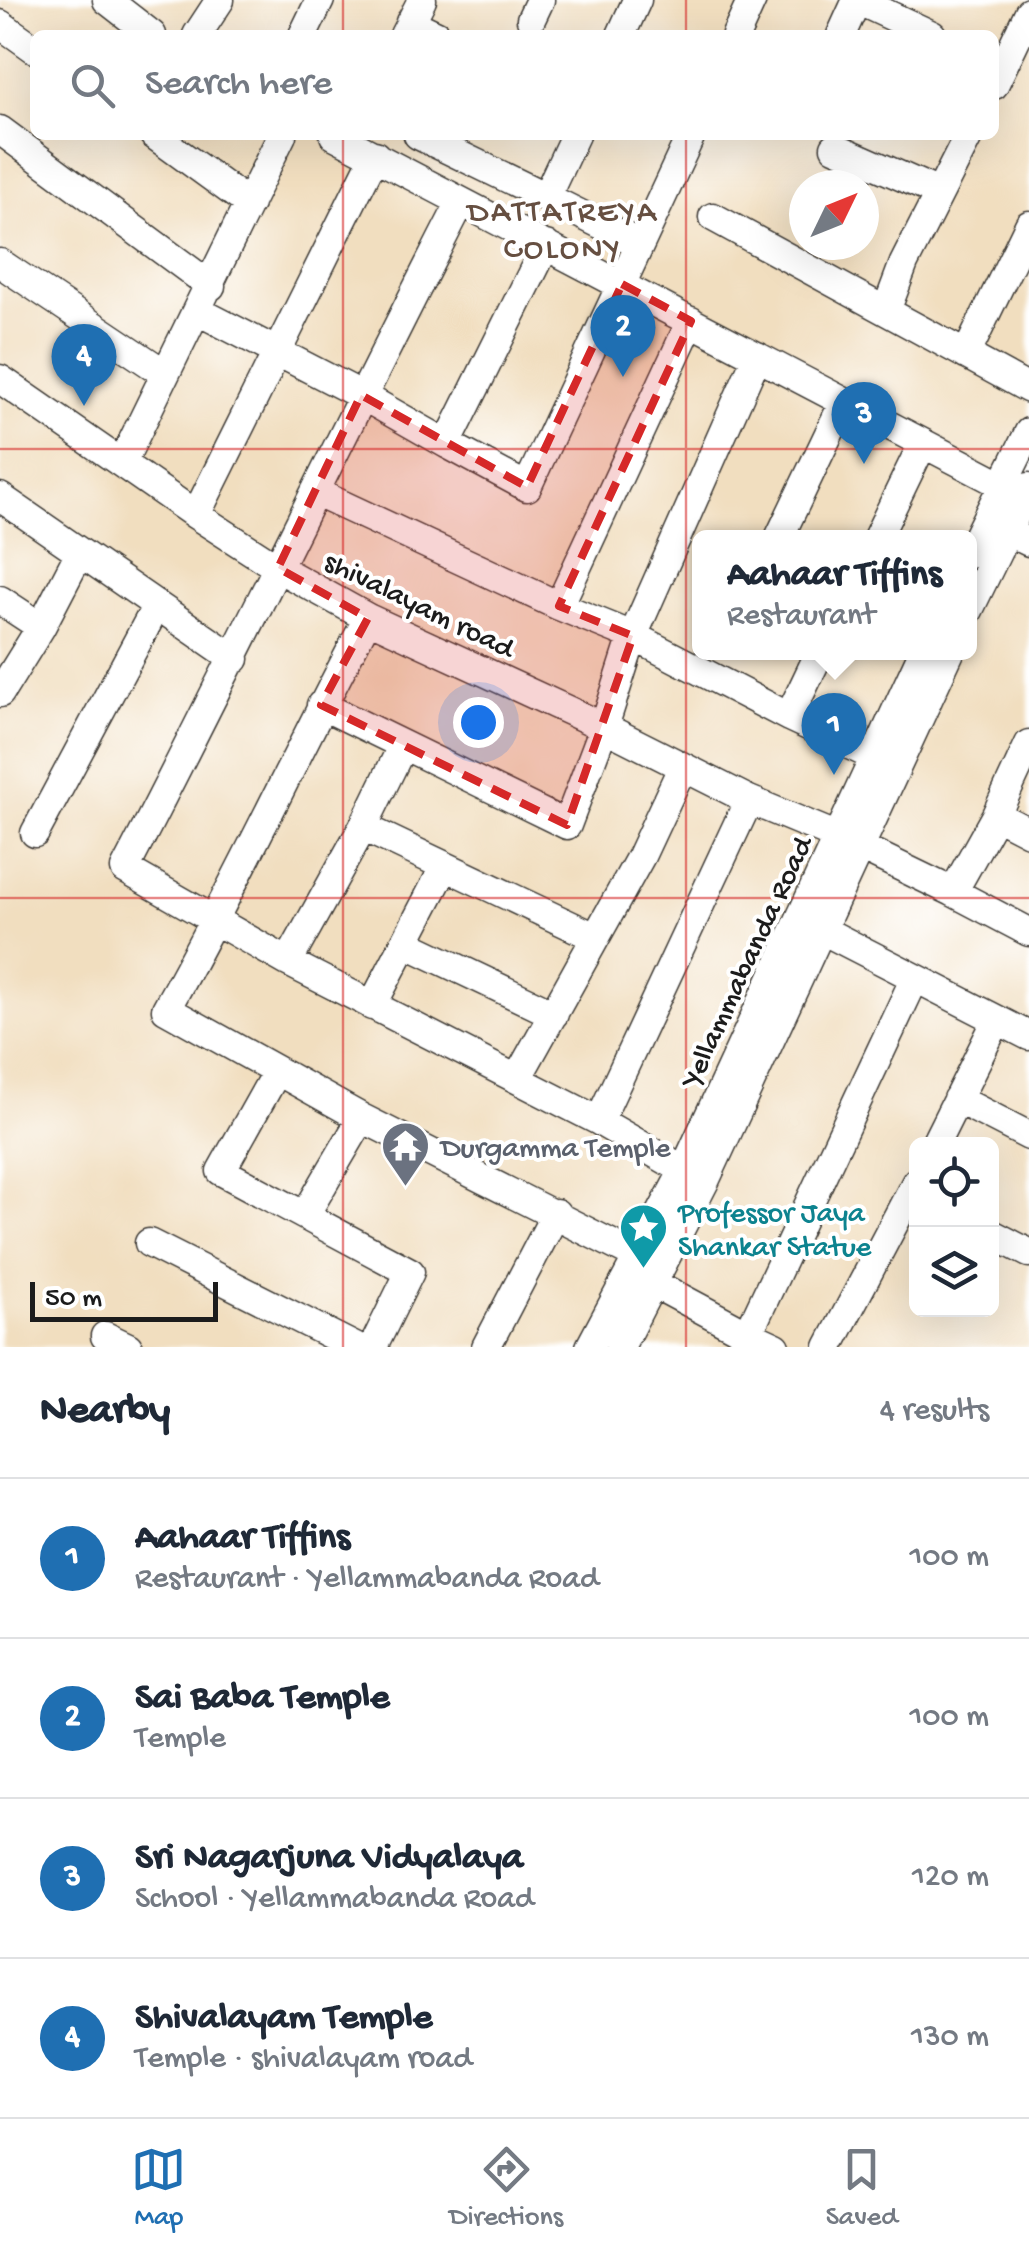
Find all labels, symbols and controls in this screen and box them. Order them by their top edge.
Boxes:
search box [30,30,999,140]
icon: search [65,58,120,113]
text: Search here [145,63,332,107]
north arrow [789,170,879,260]
district label: DATTATREYA COLONY [466,195,658,270]
pin: 2 [590,294,656,377]
pin: 4 [52,324,116,406]
pin: 3 [832,382,896,464]
popup [692,530,977,660]
street label: shivalayam road [317,546,521,669]
text: Aahaar Tiffins [727,554,942,598]
text: Restaurant [727,598,875,636]
pin: 1 [802,692,866,775]
your location [453,697,504,748]
street label: Yellammabanda Road [674,830,823,1096]
temple icon: Durgamma Temple [380,1120,432,1188]
place label: Durgamma Temple [439,1133,671,1168]
map controls [909,1137,999,1317]
button: locate [909,1137,999,1227]
place label: Professor Jaya Shankar Statue [677,1198,872,1267]
place icon: Professor Jaya Shankar Statue [617,1202,669,1270]
button: layers [909,1227,999,1317]
scale bar [30,1277,218,1322]
text: 50 m [45,1283,102,1316]
text: Nearby [40,1388,170,1437]
text: 4 results [880,1393,989,1431]
text: Aahaar Tiffins [135,1517,350,1561]
text: 1 [66,1539,79,1577]
text: 100 m [909,1539,989,1577]
text: Restaurant · Yellammabanda Road [135,1561,599,1599]
text: Sai Baba Temple [135,1677,390,1721]
text: 2 [65,1699,80,1737]
text: 100 m [909,1699,989,1737]
text: Temple [135,1721,226,1759]
text: Sri Nagarjuna Vidyalaya [135,1837,523,1881]
text: 3 [64,1859,81,1897]
text: 120 m [912,1859,989,1897]
text: School · Yellammabanda Road [135,1881,534,1919]
text: Shivalayam Temple [135,1997,432,2041]
text: 4 [65,2019,80,2057]
text: 130 m [911,2019,989,2057]
text: Temple · shivalayam road [135,2041,472,2079]
tab: Map [131,2142,186,2235]
tab: Directions [449,2142,563,2235]
tab: Saved [826,2142,898,2235]

